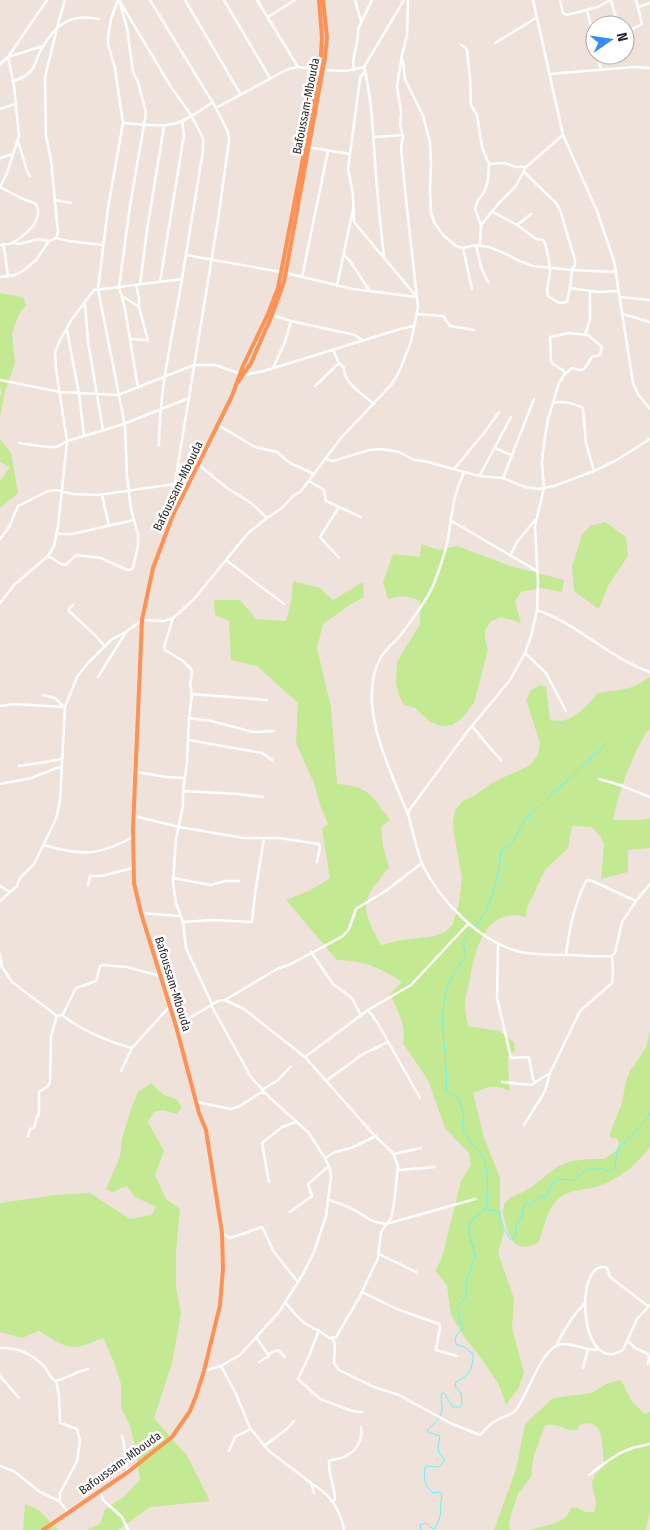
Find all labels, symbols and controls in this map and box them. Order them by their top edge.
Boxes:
north arrow [585,15,635,65]
text: N [613,31,631,43]
street label: Bafoussam-Mbouda [290,56,322,155]
street label: Bafoussam-Mbouda [150,439,206,533]
street label: Bafoussam-Mbouda [152,935,194,1033]
street label: Bafoussam-Mbouda [76,1428,164,1497]

